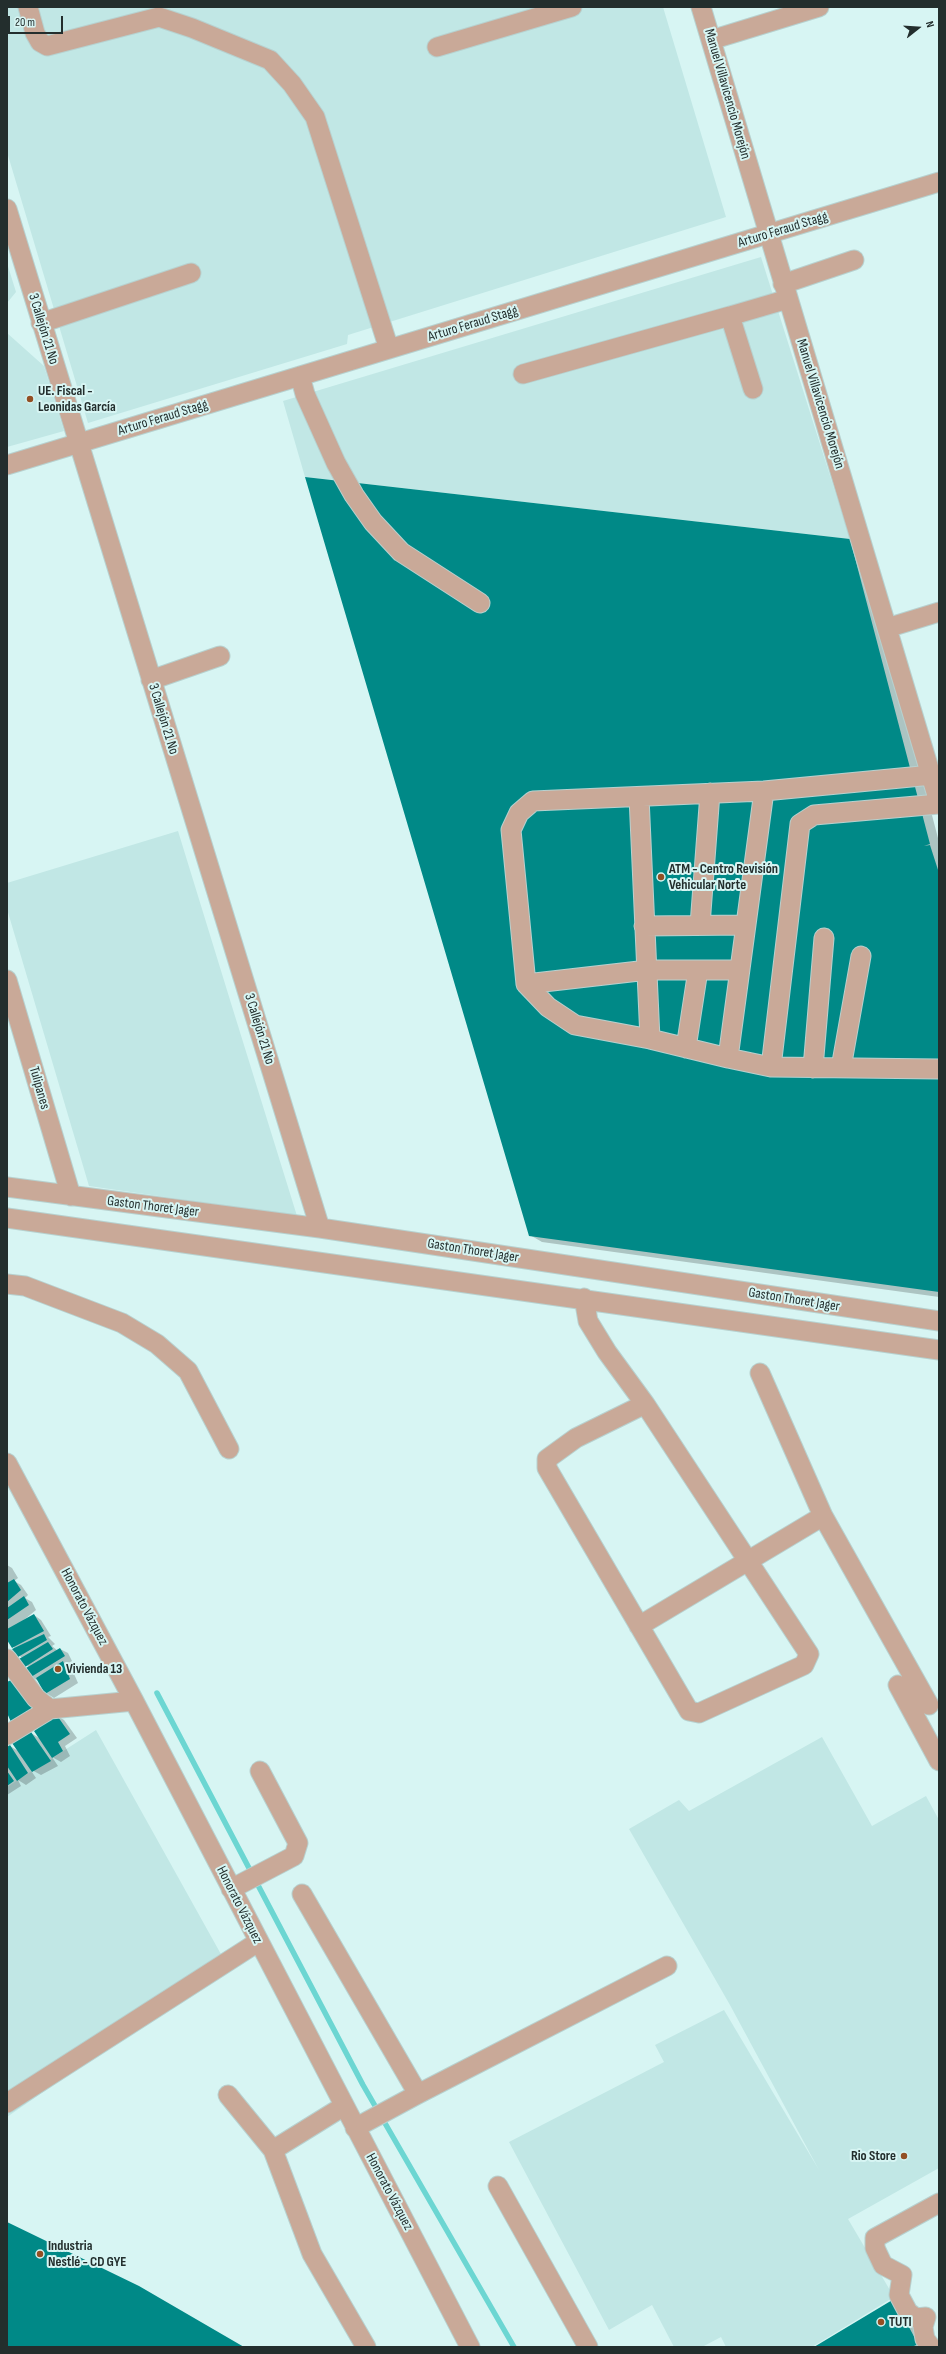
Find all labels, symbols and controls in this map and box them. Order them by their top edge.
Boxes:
scale bar [10,8,65,34]
north arrow [898,8,938,48]
text: 20 m [15,15,35,30]
text: N [923,20,937,29]
street label: Manuel Villavicencio Morejón [700,27,754,161]
street label: Arturo Feraud Stagg [736,208,830,252]
street label: 3 Callejón 21 No [24,292,62,366]
street label: Arturo Feraud Stagg [426,302,520,346]
street label: Manuel Villavicencio Morejón [792,337,848,471]
place label: UE. Fiscal - Leonidas García [38,383,116,416]
marker: UE. Fiscal - Leonidas García [25,394,35,404]
street label: Arturo Feraud Stagg [116,396,210,440]
street label: 3 Callejón 21 No [144,682,182,756]
place label: ATM - Centro Revisión Vehicular Norte [669,861,778,894]
marker: ATM - Centro Revisión Vehicular Norte [656,872,666,882]
street label: 3 Callejón 21 No [240,992,278,1066]
street label: Tulipanes [25,1065,53,1111]
street label: Gaston Thoret Jager [106,1193,200,1221]
street label: Gaston Thoret Jager [426,1235,520,1267]
street label: Gaston Thoret Jager [747,1284,841,1316]
street label: Honorato Vázquez [57,1566,111,1648]
place label: Vivienda 13 [66,1661,122,1677]
marker: Vivienda 13 [53,1664,63,1674]
street label: Honorato Vázquez [212,1864,266,1946]
place label: Rio Store [851,2148,896,2164]
street label: Honorato Vázquez [362,2151,416,2233]
marker: Rio Store [899,2151,909,2161]
place label: Industria Nestlé - CD GYE [48,2238,126,2270]
marker: Industria Nestlé - CD GYE [35,2249,45,2259]
place label: TUTI [889,2314,912,2330]
marker: TUTI [876,2317,886,2327]

